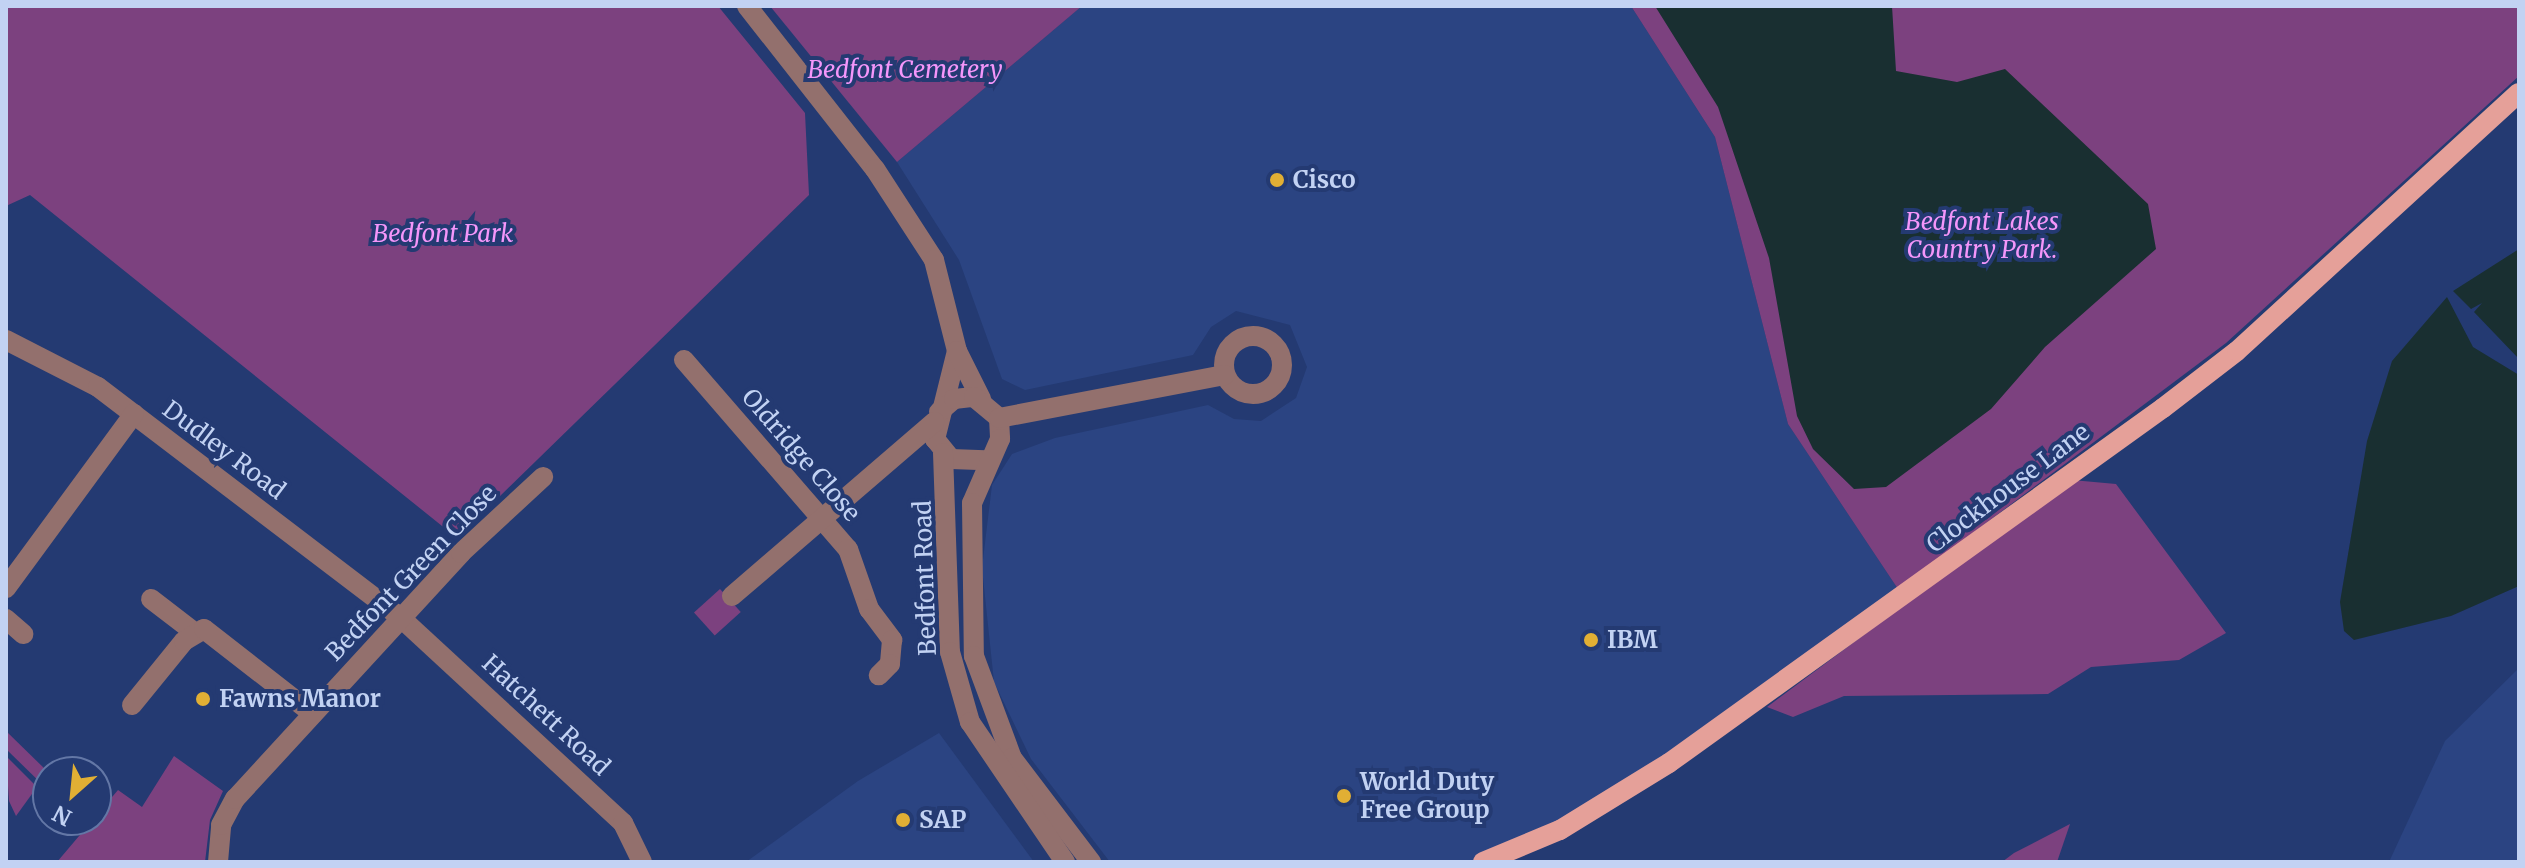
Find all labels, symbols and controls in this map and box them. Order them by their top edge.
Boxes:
park label: Bedfont Cemetery [807,56,1003,84]
place label: Cisco [1293,166,1356,194]
marker: Cisco [1268,171,1286,189]
park label: Bedfont Lakes Country Park. [1905,208,2059,264]
park label: Bedfont Park [373,220,513,248]
street label: Oldridge Close [736,383,866,527]
street label: Dudley Road [157,395,291,505]
street label: Clockhouse Lane [1921,417,2095,559]
street label: Bedfont Green Close [320,479,502,667]
street label: Bedfont Road [908,500,942,656]
place label: IBM [1607,626,1658,654]
marker: IBM [1582,631,1600,649]
street label: Hatchett Road [476,649,616,781]
place label: Fawns Manor [219,685,381,713]
marker: Fawns Manor [194,690,212,708]
north arrow [32,756,112,836]
place label: World Duty Free Group [1360,768,1494,824]
marker: World Duty Free Group [1335,787,1353,805]
text: N [48,799,76,832]
place label: SAP [919,806,966,834]
marker: SAP [894,811,912,829]

